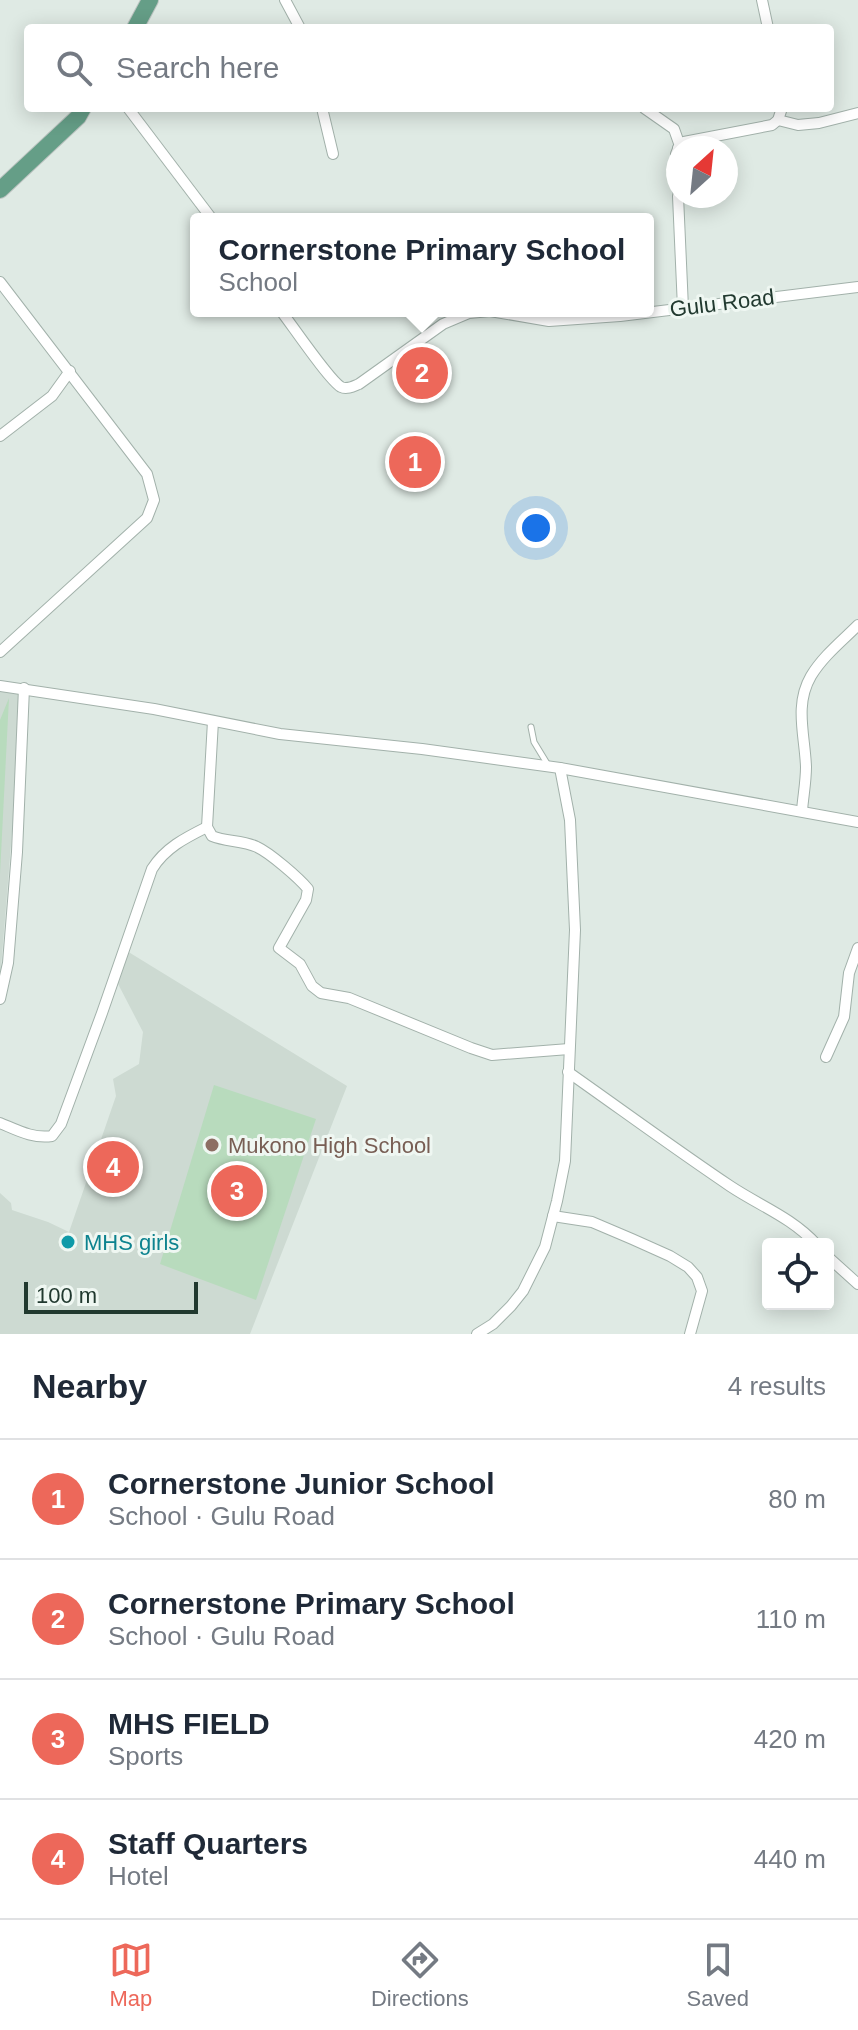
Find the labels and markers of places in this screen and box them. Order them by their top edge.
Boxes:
pin: 2 [396,343,448,403]
pin: 1 [389,432,441,492]
place label: Mukono High School [228,1133,431,1158]
marker: Mukono High School [203,1136,221,1154]
pin: 4 [87,1137,139,1197]
pin: 3 [211,1161,263,1221]
place label: MHS girls [84,1230,179,1255]
marker: MHS girls [59,1233,77,1251]

